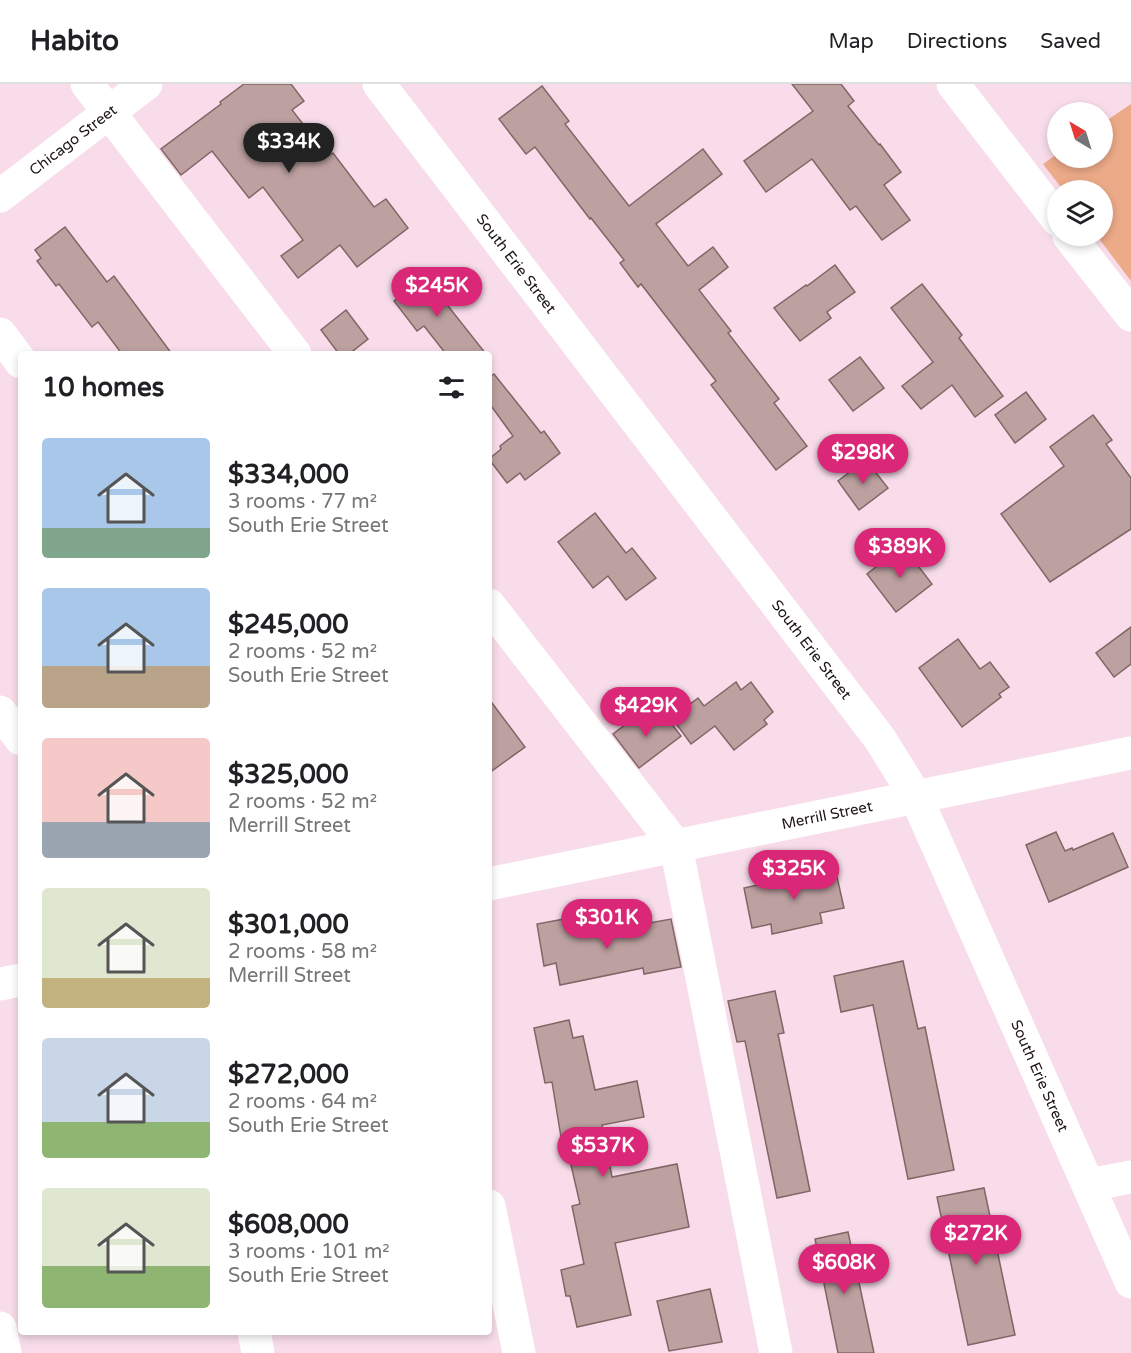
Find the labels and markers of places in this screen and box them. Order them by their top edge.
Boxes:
pin: $334K [247,123,331,174]
pin: $245K [395,267,479,318]
pin: $298K [821,434,905,485]
pin: $389K [858,528,942,579]
pin: $429K [604,687,688,738]
pin: $325K [752,850,836,901]
pin: $301K [565,899,649,950]
pin: $537K [561,1127,645,1178]
pin: $272K [934,1215,1018,1266]
pin: $608K [802,1244,886,1295]

